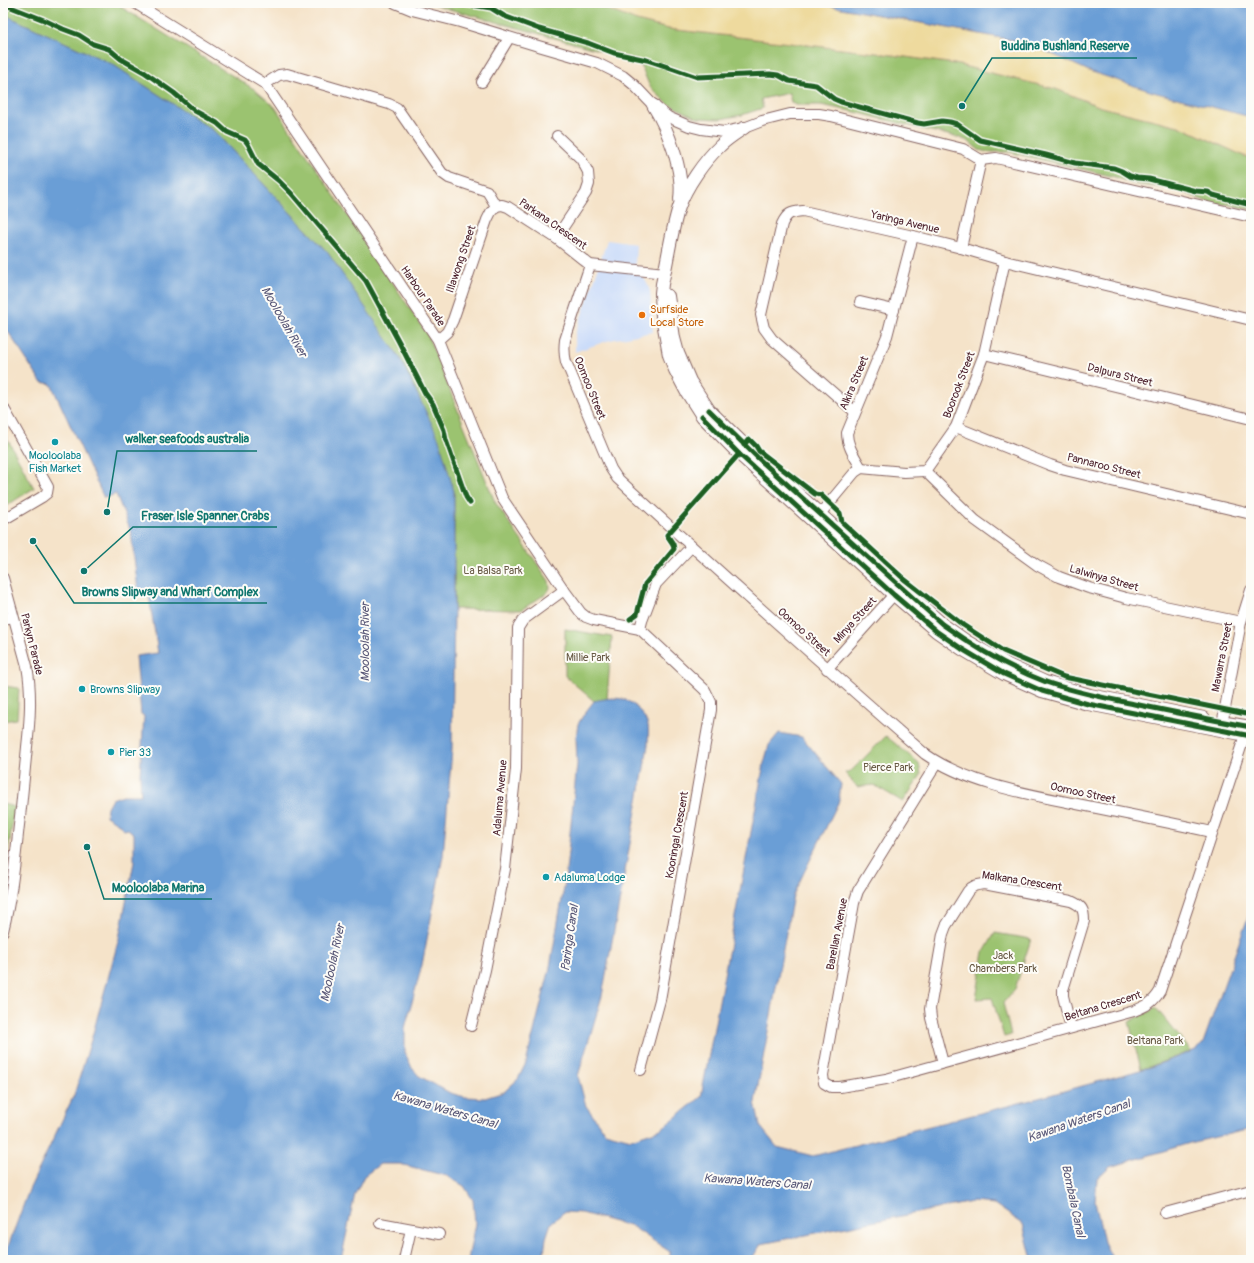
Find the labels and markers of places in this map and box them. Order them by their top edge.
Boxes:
callout: Buddina Bushland Reserve [992,34,1137,58]
place label: Surfside Local Store [650,303,704,329]
marker: Surfside Local Store [637,310,647,320]
callout: walker seafoods australia [117,427,257,451]
marker: Mooloolaba Fish Market [50,437,60,447]
place label: Mooloolaba Fish Market [29,449,82,475]
callout: Fraser Isle Spanner Crabs [133,503,277,527]
callout: Browns Slipway and Wharf Complex [74,579,267,603]
place label: Browns Slipway [90,683,160,696]
marker: Browns Slipway [77,684,87,694]
place label: Pier 33 [119,746,151,759]
marker: Pier 33 [106,747,116,757]
place label: Adaluma Lodge [554,871,626,884]
marker: Adaluma Lodge [541,872,551,882]
callout: Mooloolaba Marina [104,875,212,899]

